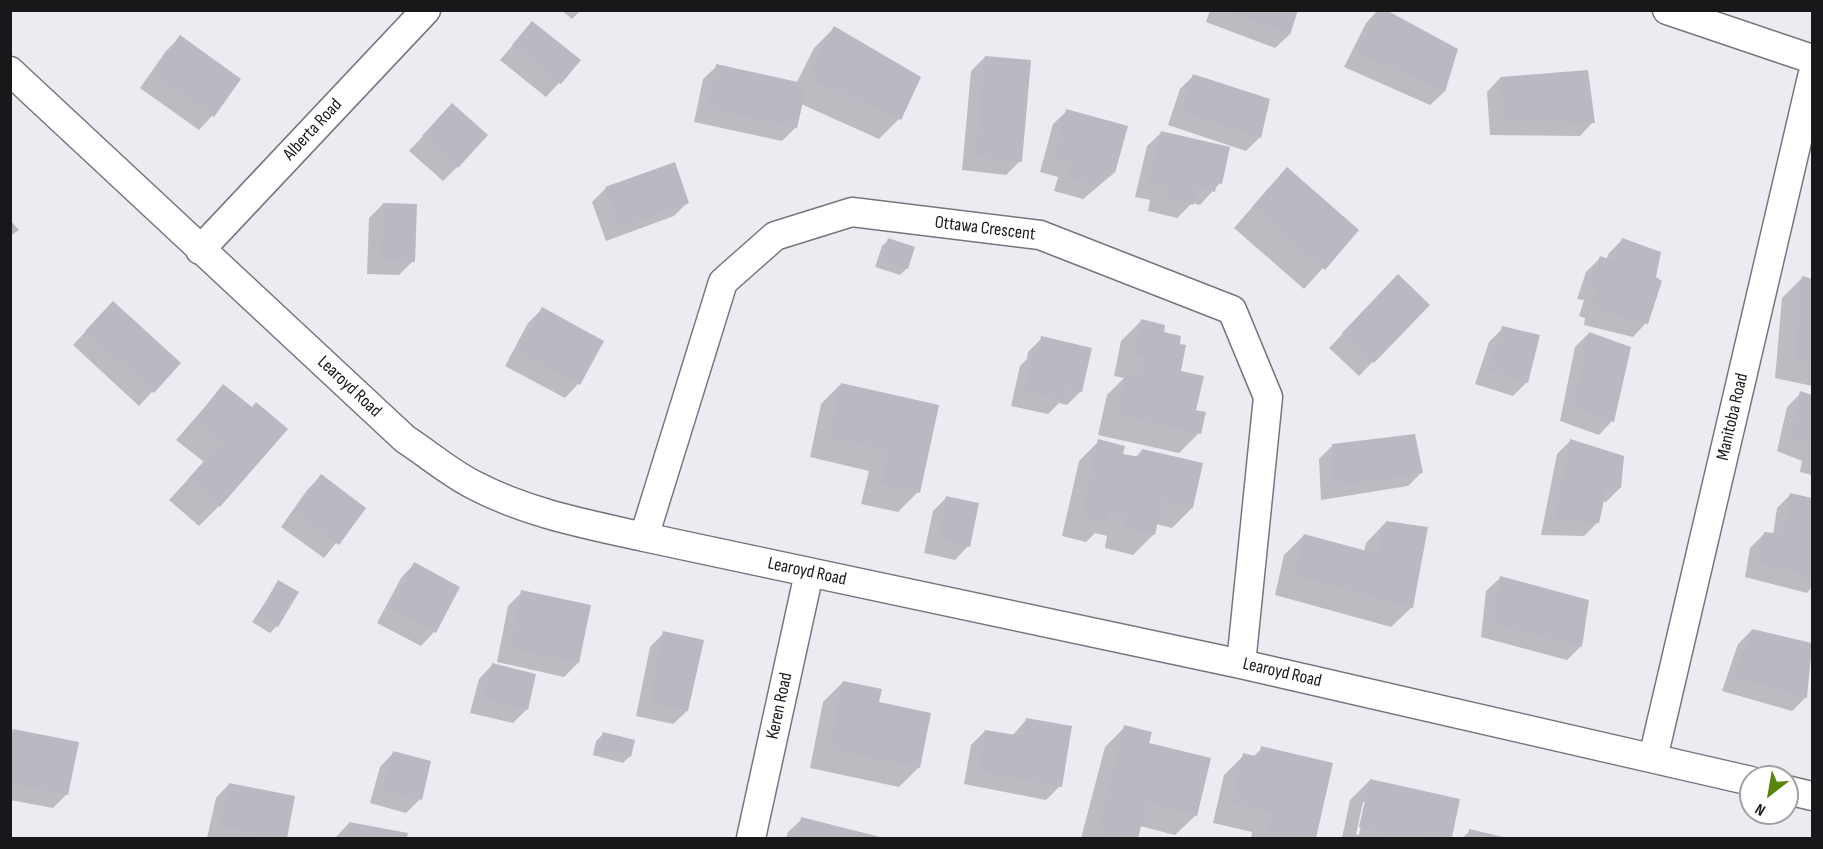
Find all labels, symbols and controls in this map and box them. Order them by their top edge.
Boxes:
street label: Alberta Road [279,95,347,165]
street label: Ottawa Crescent [933,212,1037,246]
street label: Learoyd Road [312,352,386,422]
street label: Manitoba Road [1712,371,1754,463]
street label: Learoyd Road [766,553,848,591]
street label: Learoyd Road [1241,653,1323,693]
street label: Keren Road [762,671,798,741]
north arrow [1739,765,1799,825]
text: N [1752,799,1769,819]

